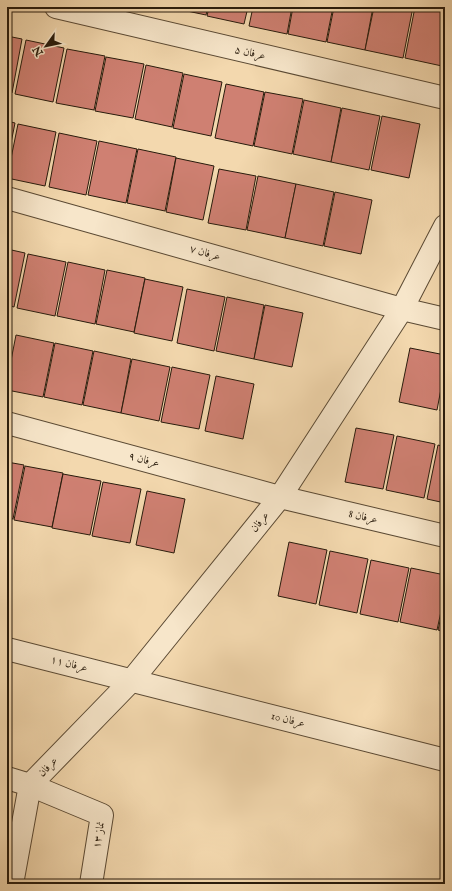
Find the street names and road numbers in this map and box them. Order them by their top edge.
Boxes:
street label: عرفان ۵ [233,43,267,63]
street label: عرفان ۷ [188,242,222,264]
street label: عرفان ۹ [127,449,161,471]
street label: عرفان 8 [347,507,379,527]
street label: عرفان [247,509,273,535]
street label: عرفان ۱۱ [49,653,89,675]
street label: عرفان 10 [270,709,306,731]
street label: عرفان [35,754,61,780]
street label: نماز ۱۳ [90,820,108,849]

